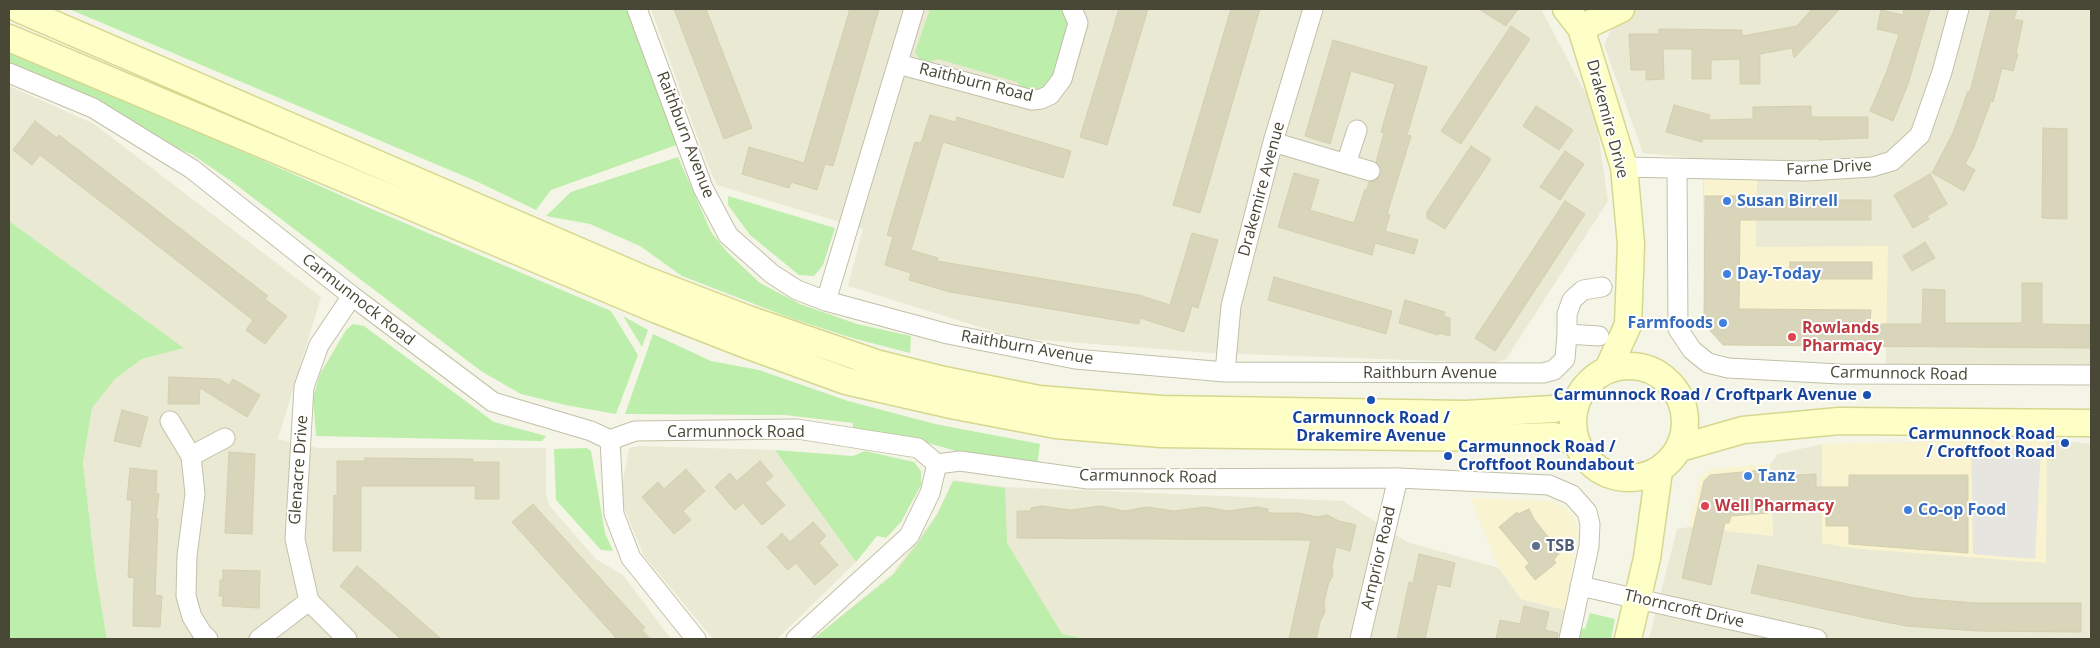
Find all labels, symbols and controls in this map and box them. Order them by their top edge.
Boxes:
street label: Drakemire Drive [1582,58,1632,180]
street label: Raithburn Road [917,60,1035,106]
street label: Raithburn Avenue [652,69,718,201]
street label: Drakemire Avenue [1235,120,1289,258]
street label: Farne Drive [1786,156,1872,180]
place label: Susan Birrell [1737,191,1838,211]
marker: Susan Birrell [1721,195,1733,207]
street label: Carmunnock Road [298,250,418,350]
place label: Day-Today [1737,264,1821,284]
marker: Day-Today [1721,268,1733,280]
place label: Farmfoods [1627,313,1713,333]
marker: Farmfoods [1717,317,1729,329]
place label: Rowlands Pharmacy [1802,318,1882,356]
street label: Raithburn Avenue [959,327,1095,369]
marker: Rowlands Pharmacy [1786,331,1798,343]
street label: Raithburn Avenue [1363,363,1497,383]
street label: Carmunnock Road [1830,363,1968,385]
place label: Carmunnock Road / Croftpark Avenue [1554,385,1857,405]
marker: Carmunnock Road / Croftpark Avenue [1861,389,1873,401]
marker: Carmunnock Road / Drakemire Avenue [1365,394,1377,406]
place label: Carmunnock Road / Drakemire Avenue [1292,408,1450,446]
street label: Glenacre Drive [286,415,312,525]
street label: Carmunnock Road [667,422,805,442]
place label: Carmunnock Road / Croftfoot Road [1908,424,2055,462]
place label: Carmunnock Road / Croftfoot Roundabout [1458,437,1634,475]
marker: Carmunnock Road / Croftfoot Road [2059,437,2071,449]
marker: Carmunnock Road / Croftfoot Roundabout [1442,450,1454,462]
street label: Carmunnock Road [1079,466,1217,488]
place label: Tanz [1758,466,1795,486]
marker: Tanz [1742,470,1754,482]
place label: Well Pharmacy [1715,496,1834,516]
marker: Well Pharmacy [1699,500,1711,512]
place label: Co-op Food [1918,500,2006,520]
marker: Co-op Food [1902,504,1914,516]
street label: Arnprior Road [1358,505,1400,611]
place label: TSB [1546,536,1575,556]
marker: TSB [1530,540,1542,552]
street label: Thorncroft Drive [1622,586,1746,632]

